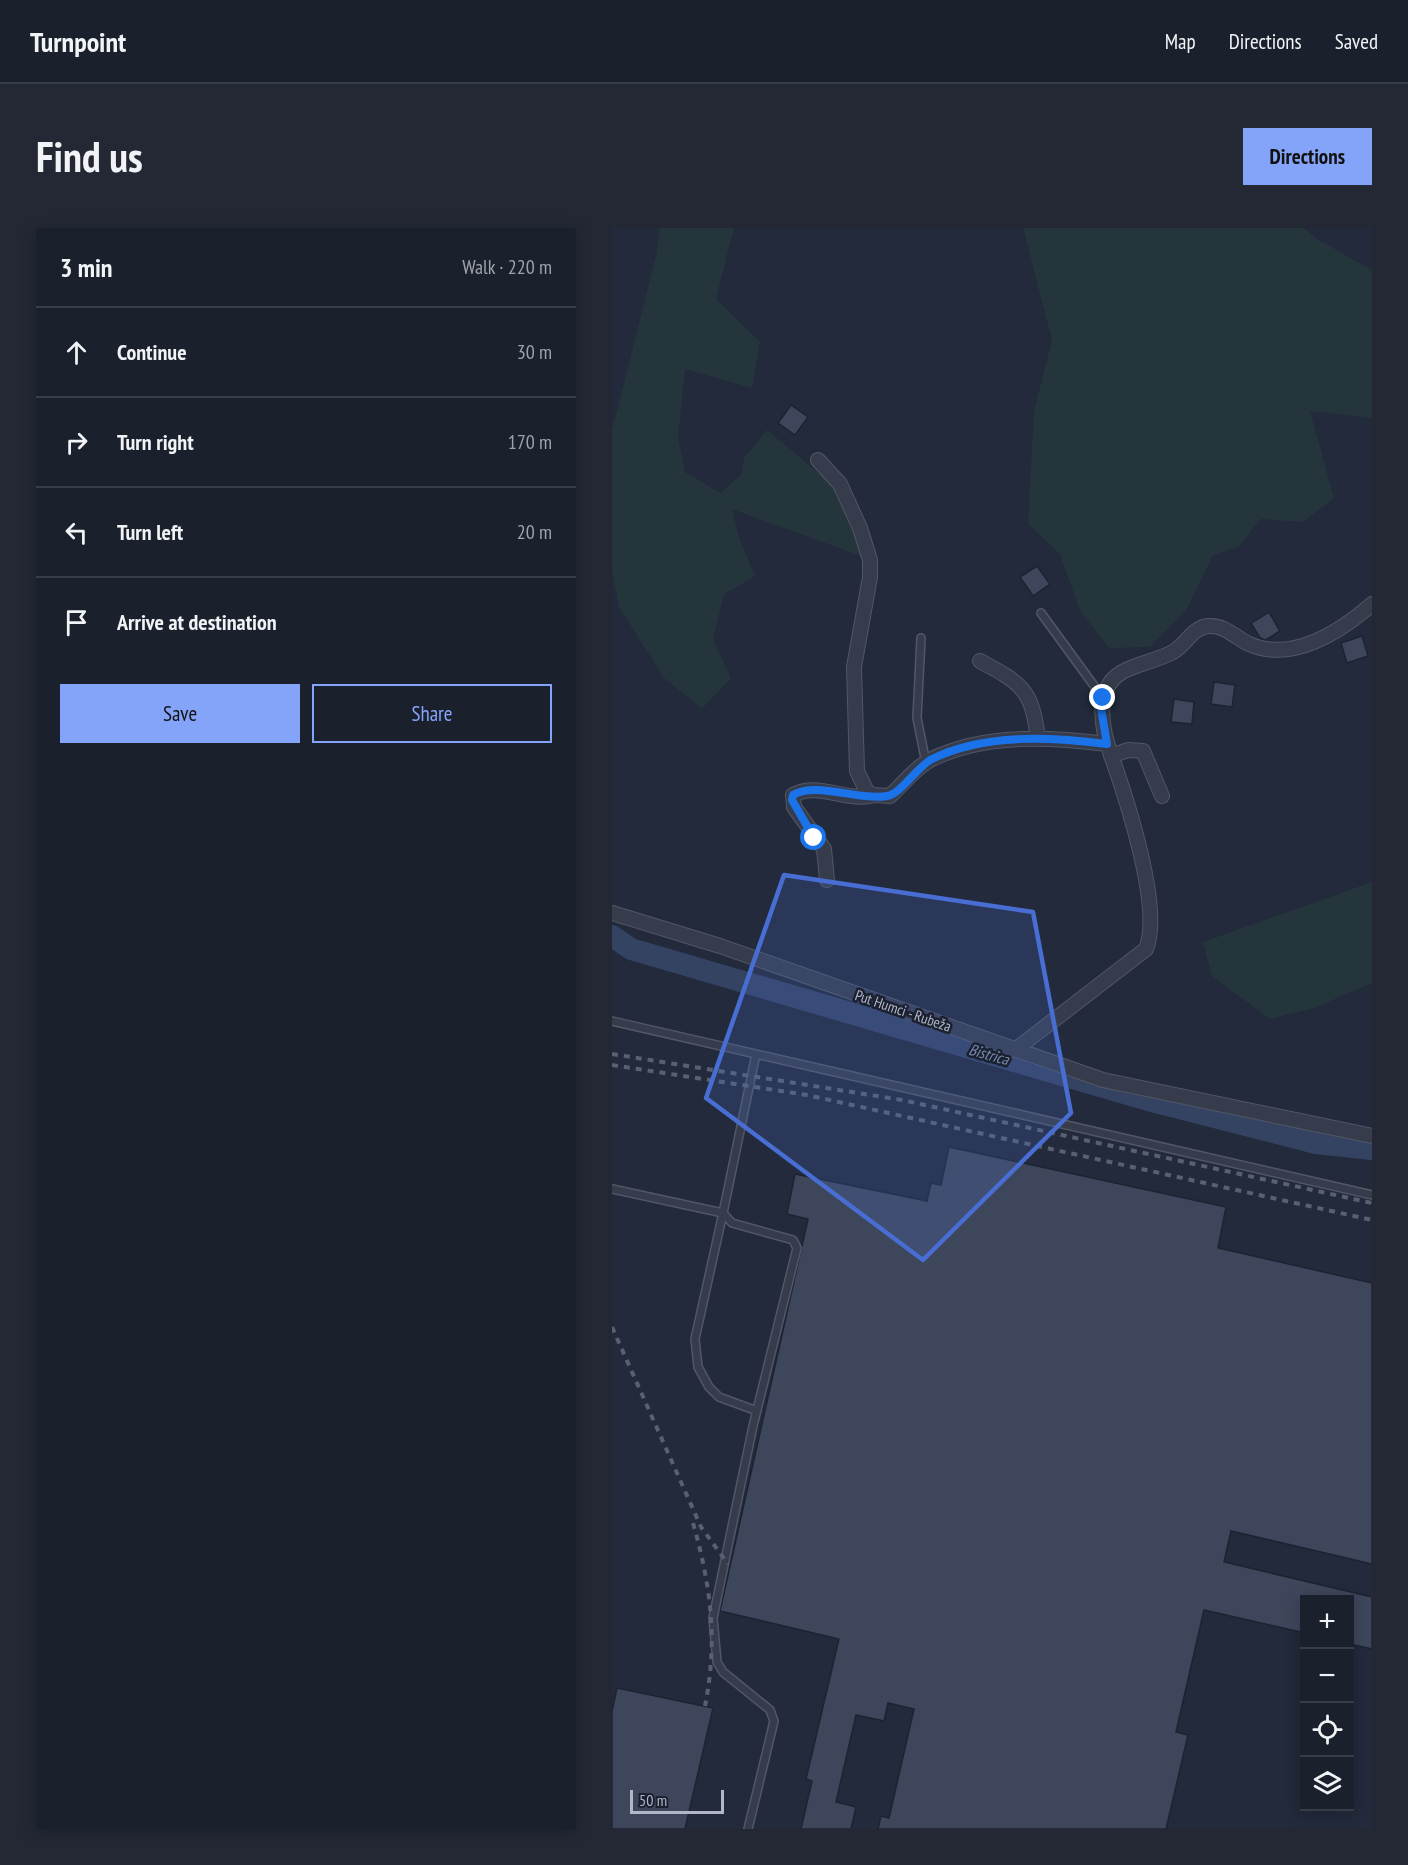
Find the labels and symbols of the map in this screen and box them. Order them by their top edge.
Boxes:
route end [1089,684,1115,710]
route start [800,824,826,850]
street label: Put Humci - Rubeža [853,985,954,1036]
water label: Bistrica [967,1039,1013,1070]
scale bar [630,1787,724,1814]

